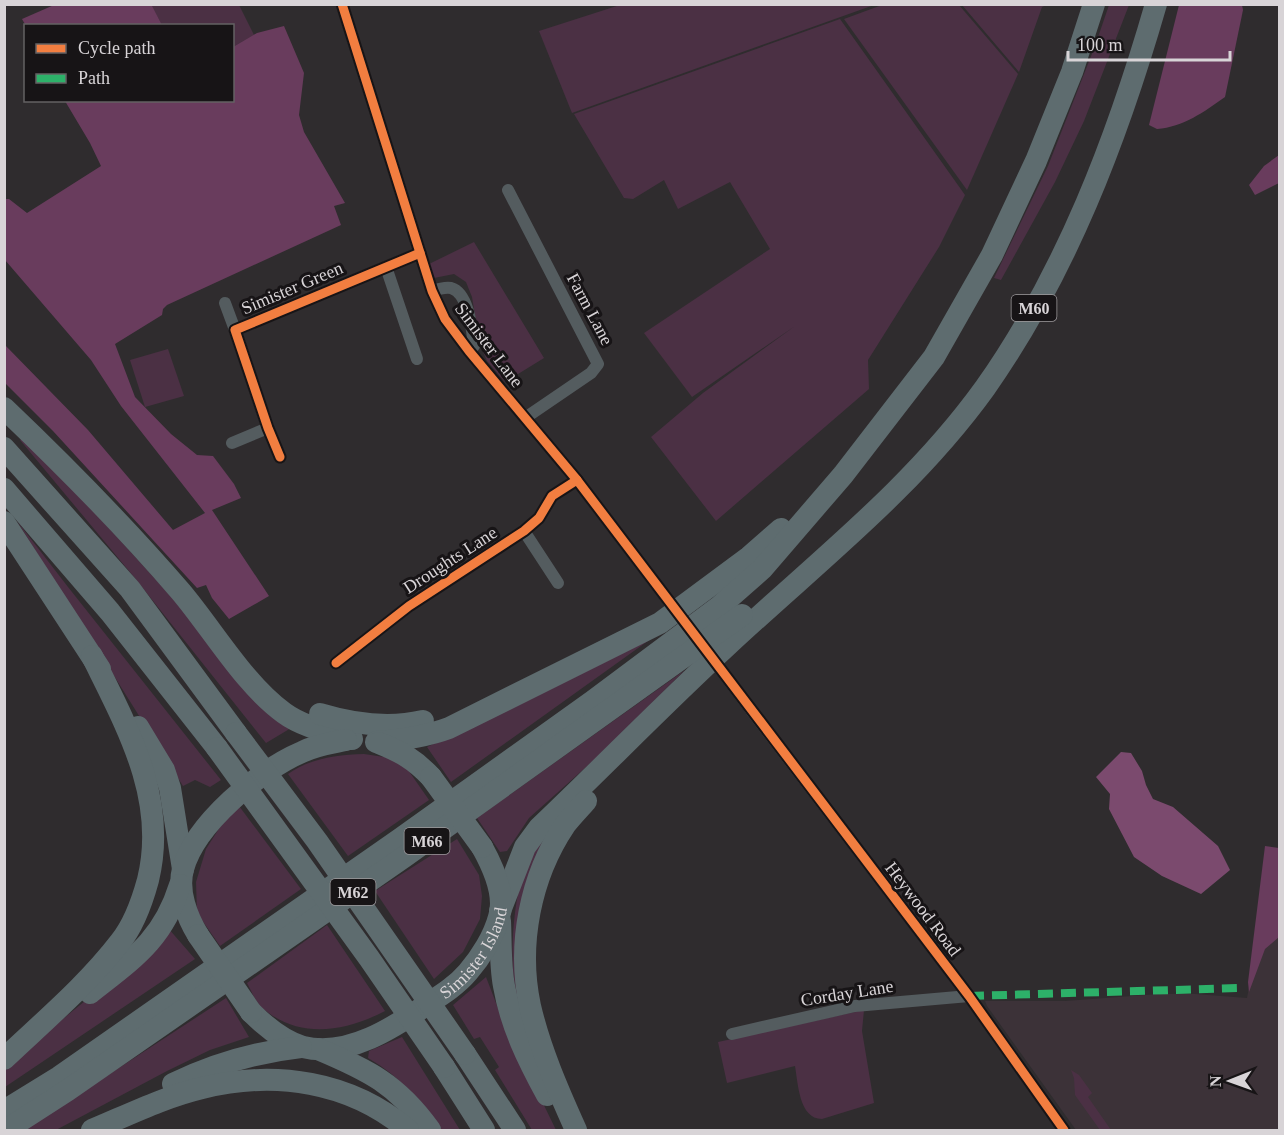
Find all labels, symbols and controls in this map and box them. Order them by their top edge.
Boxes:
legend [24,24,234,102]
scale bar [1068,24,1230,62]
text: 100 m [1077,35,1123,55]
text: Cycle path [78,38,155,58]
text: Path [78,68,110,88]
street label: Simister Green [238,258,346,318]
street label: Farm Lane [563,270,617,348]
road number: M60 [1012,295,1056,321]
street label: Simister Lane [451,299,527,391]
street label: Droughts Lane [399,522,501,598]
road number: M66 [404,828,450,854]
street label: Heywood Road [881,858,965,960]
road number: M62 [330,879,376,905]
street label: Simister Island [436,906,511,1003]
street label: Corday Lane [799,976,895,1010]
north arrow [1200,1051,1260,1111]
text: N [1207,1075,1224,1087]

